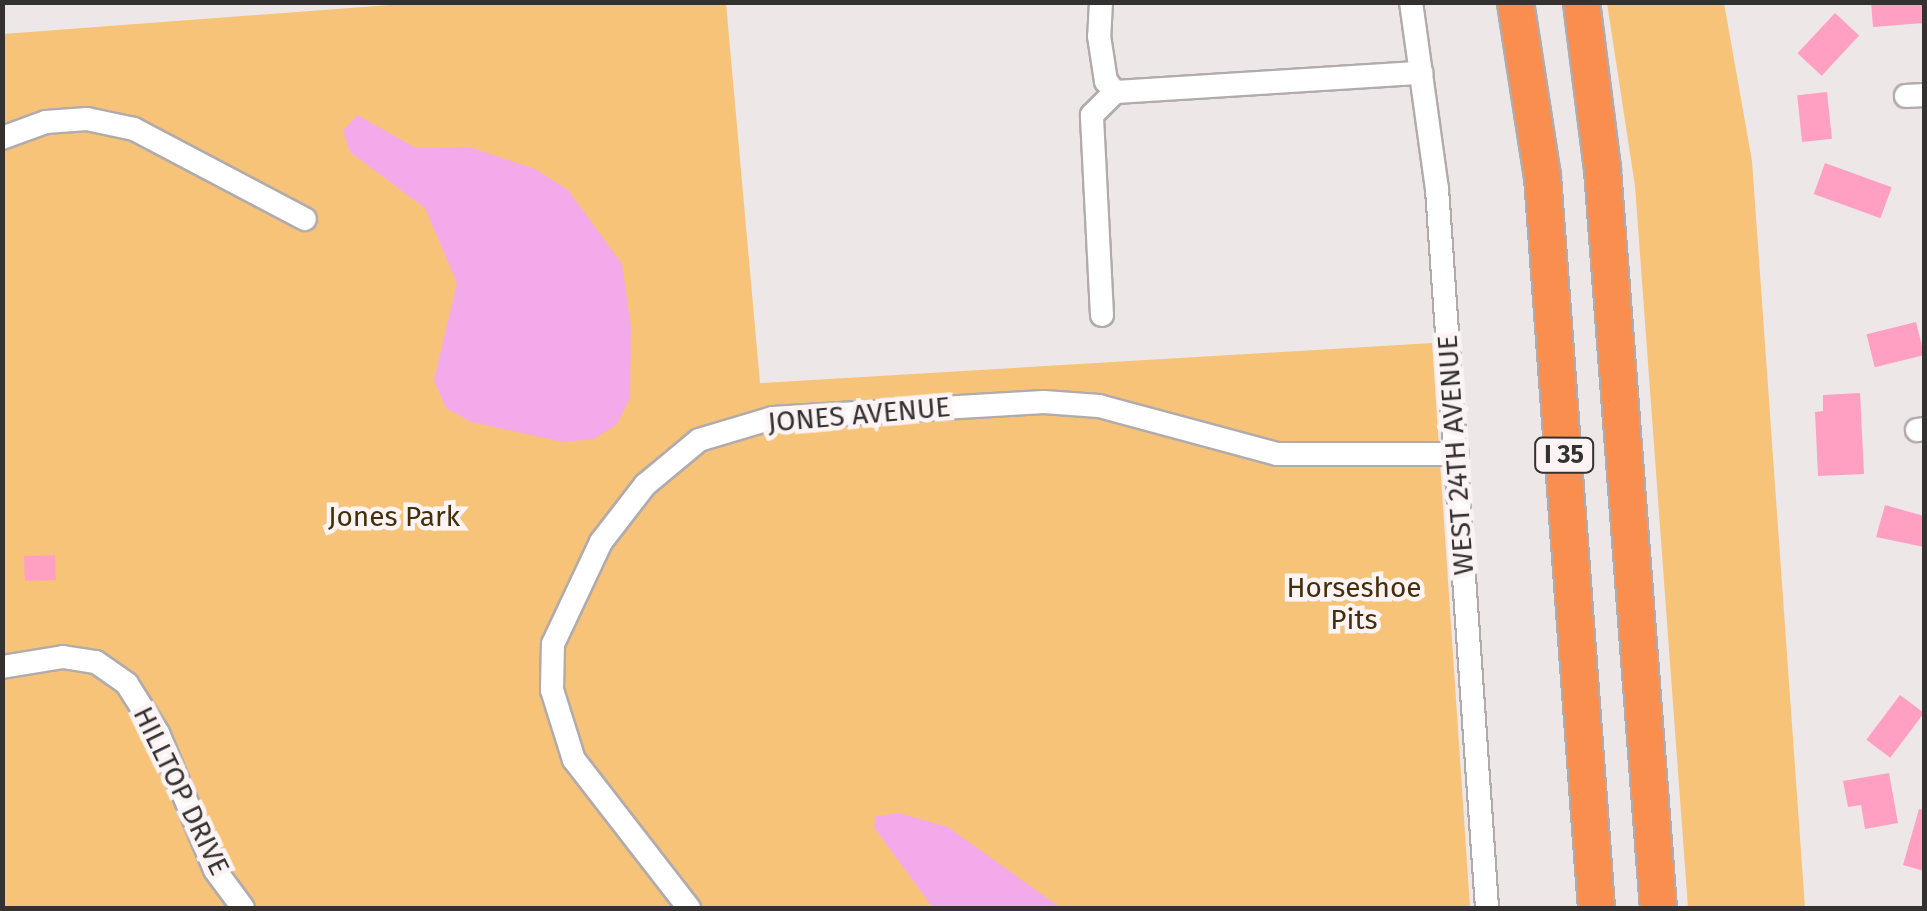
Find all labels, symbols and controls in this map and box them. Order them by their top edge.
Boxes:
street label: WEST 24TH AVENUE [1431,334,1481,576]
street label: JONES AVENUE [766,390,952,440]
road number: I 35 [1534,435,1594,475]
park label: Jones Park [328,500,460,534]
park label: Horseshoe Pits [1286,571,1422,637]
street label: HILLTOP DRIVE [126,701,236,881]

